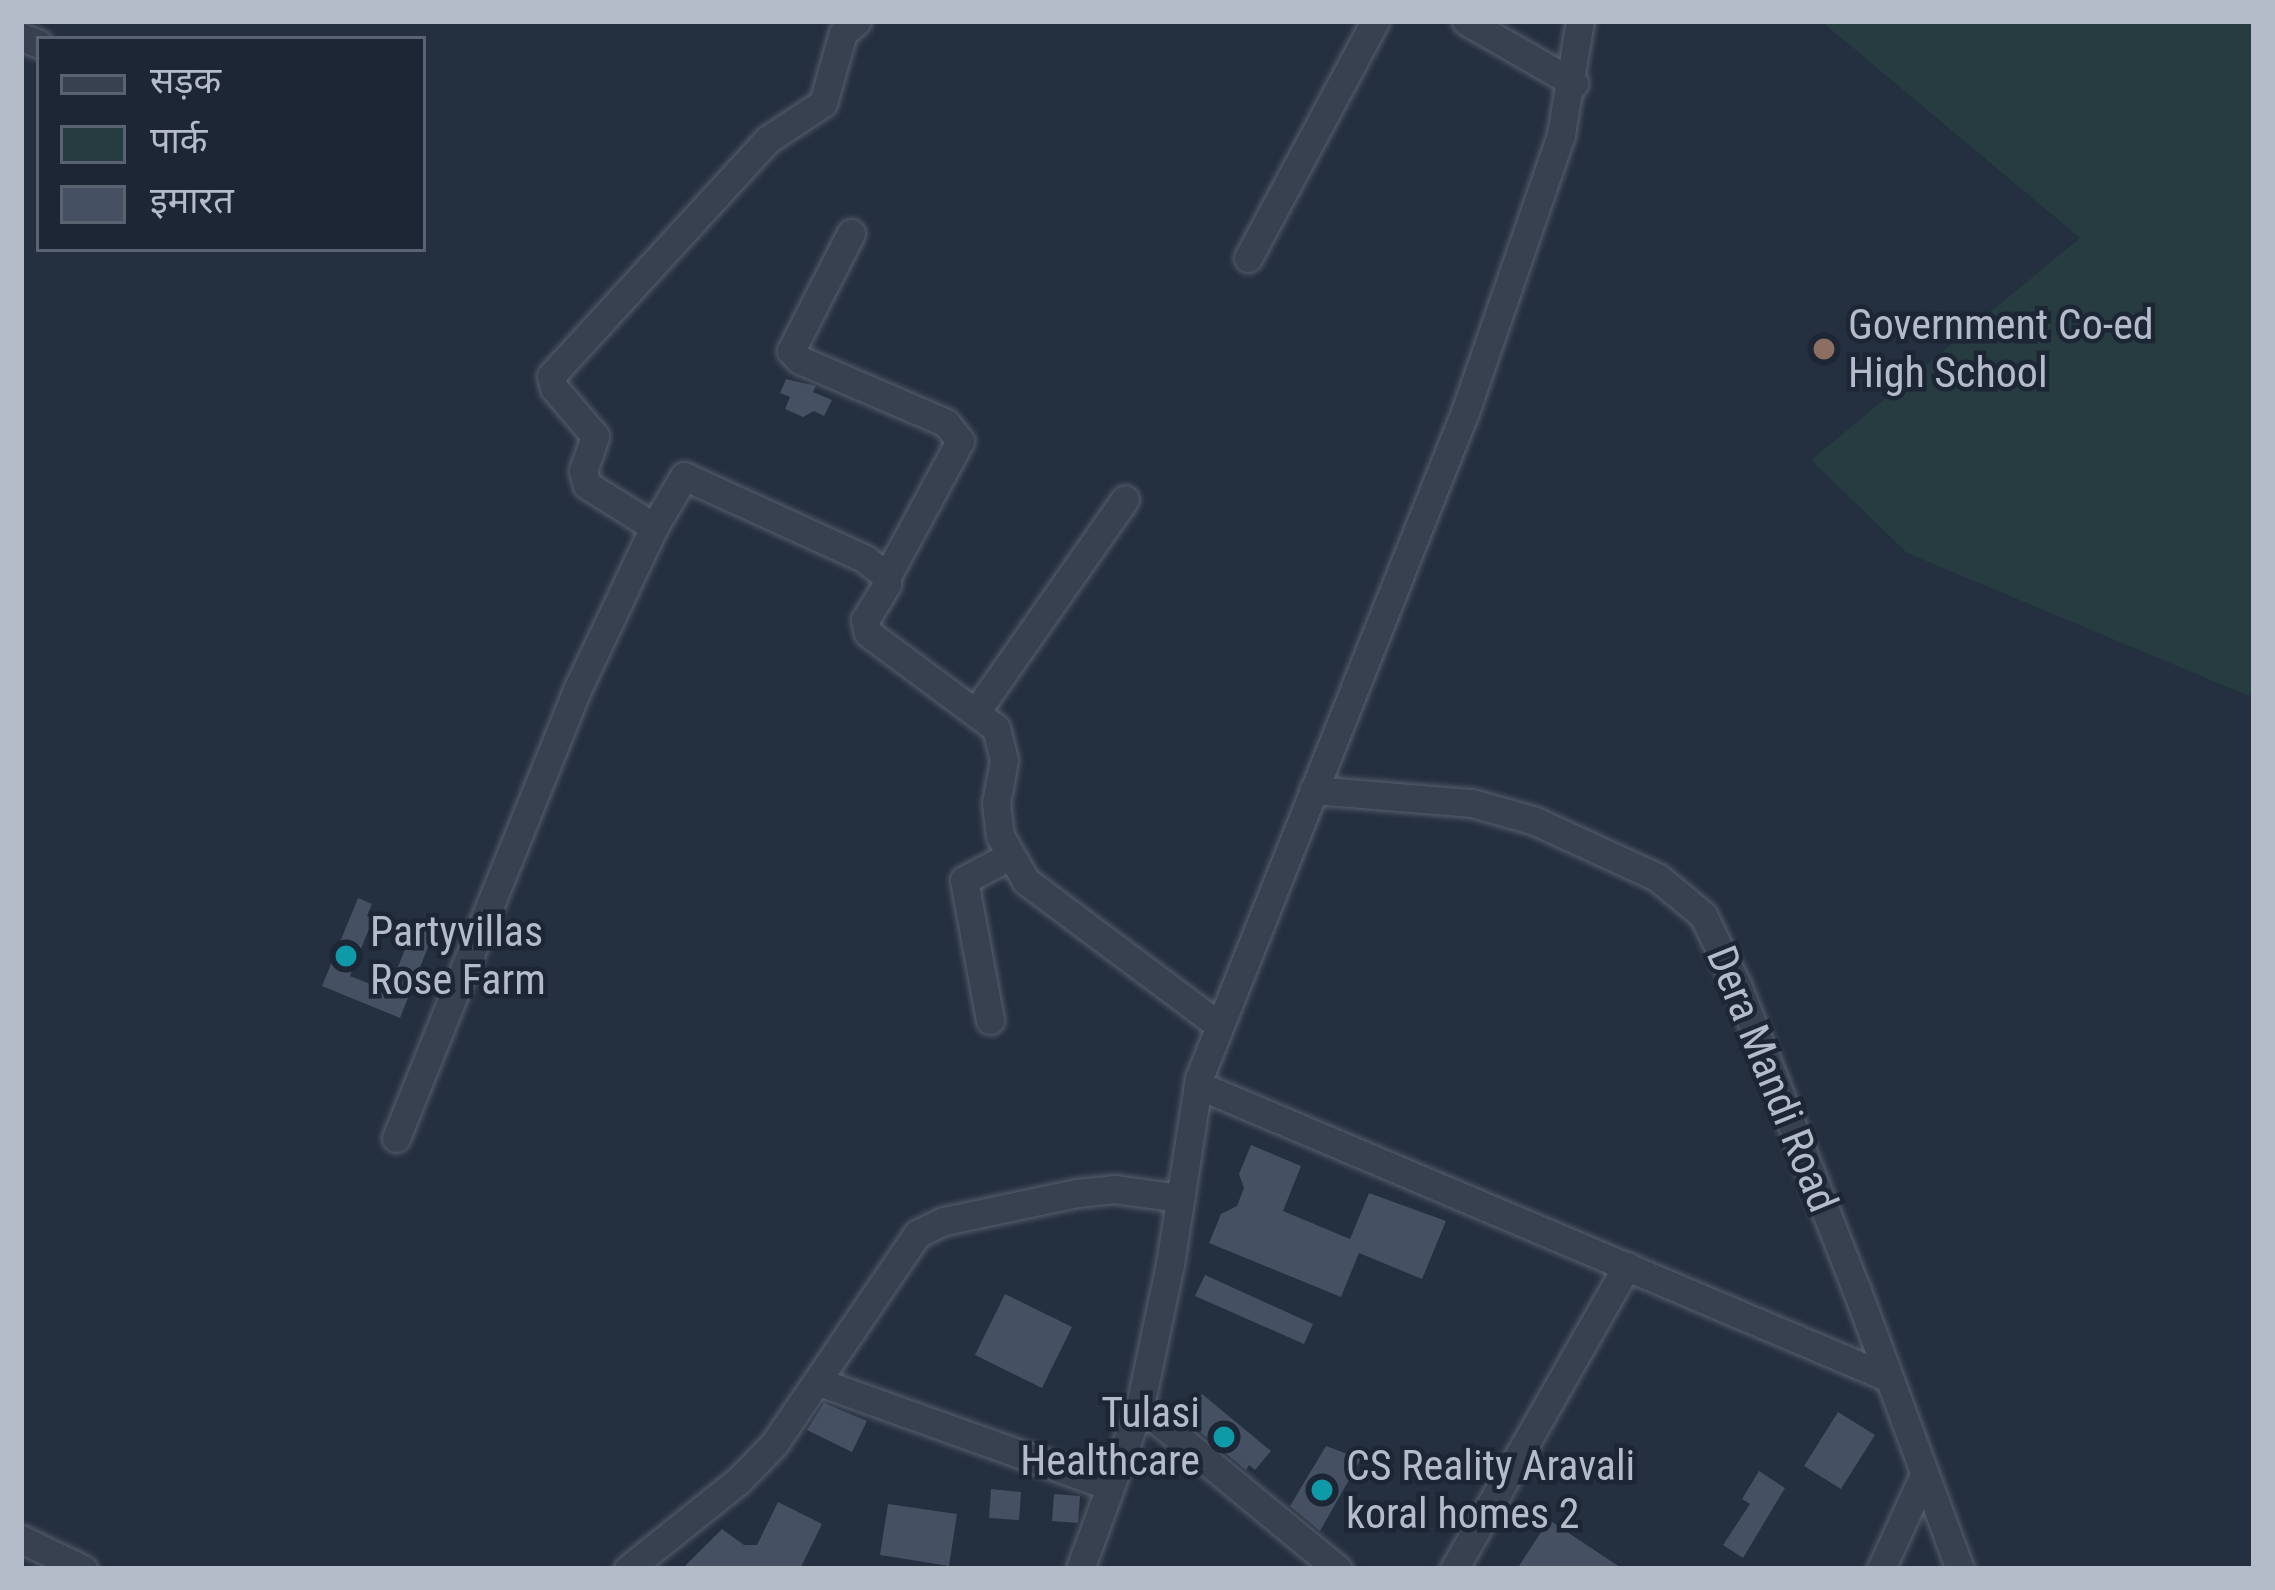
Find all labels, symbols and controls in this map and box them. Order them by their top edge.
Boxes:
legend [36,36,426,252]
text: सड़क [150,60,221,102]
text: पार्क [150,120,207,162]
text: इमारत [150,180,234,222]
place label: Government Co-ed High School [1848,300,2154,398]
marker: Government Co-ed High School [1811,336,1837,362]
place label: Partyvillas Rose Farm [370,907,546,1006]
street label: Dera Mandi Road [1696,939,1848,1219]
marker: Partyvillas Rose Farm [333,943,359,969]
place label: Tulasi Healthcare [1020,1388,1200,1486]
marker: Tulasi Healthcare [1211,1424,1237,1450]
place label: CS Reality Aravali koral homes 2 [1346,1441,1635,1540]
marker: CS Reality Aravali koral homes 2 [1309,1477,1335,1503]

